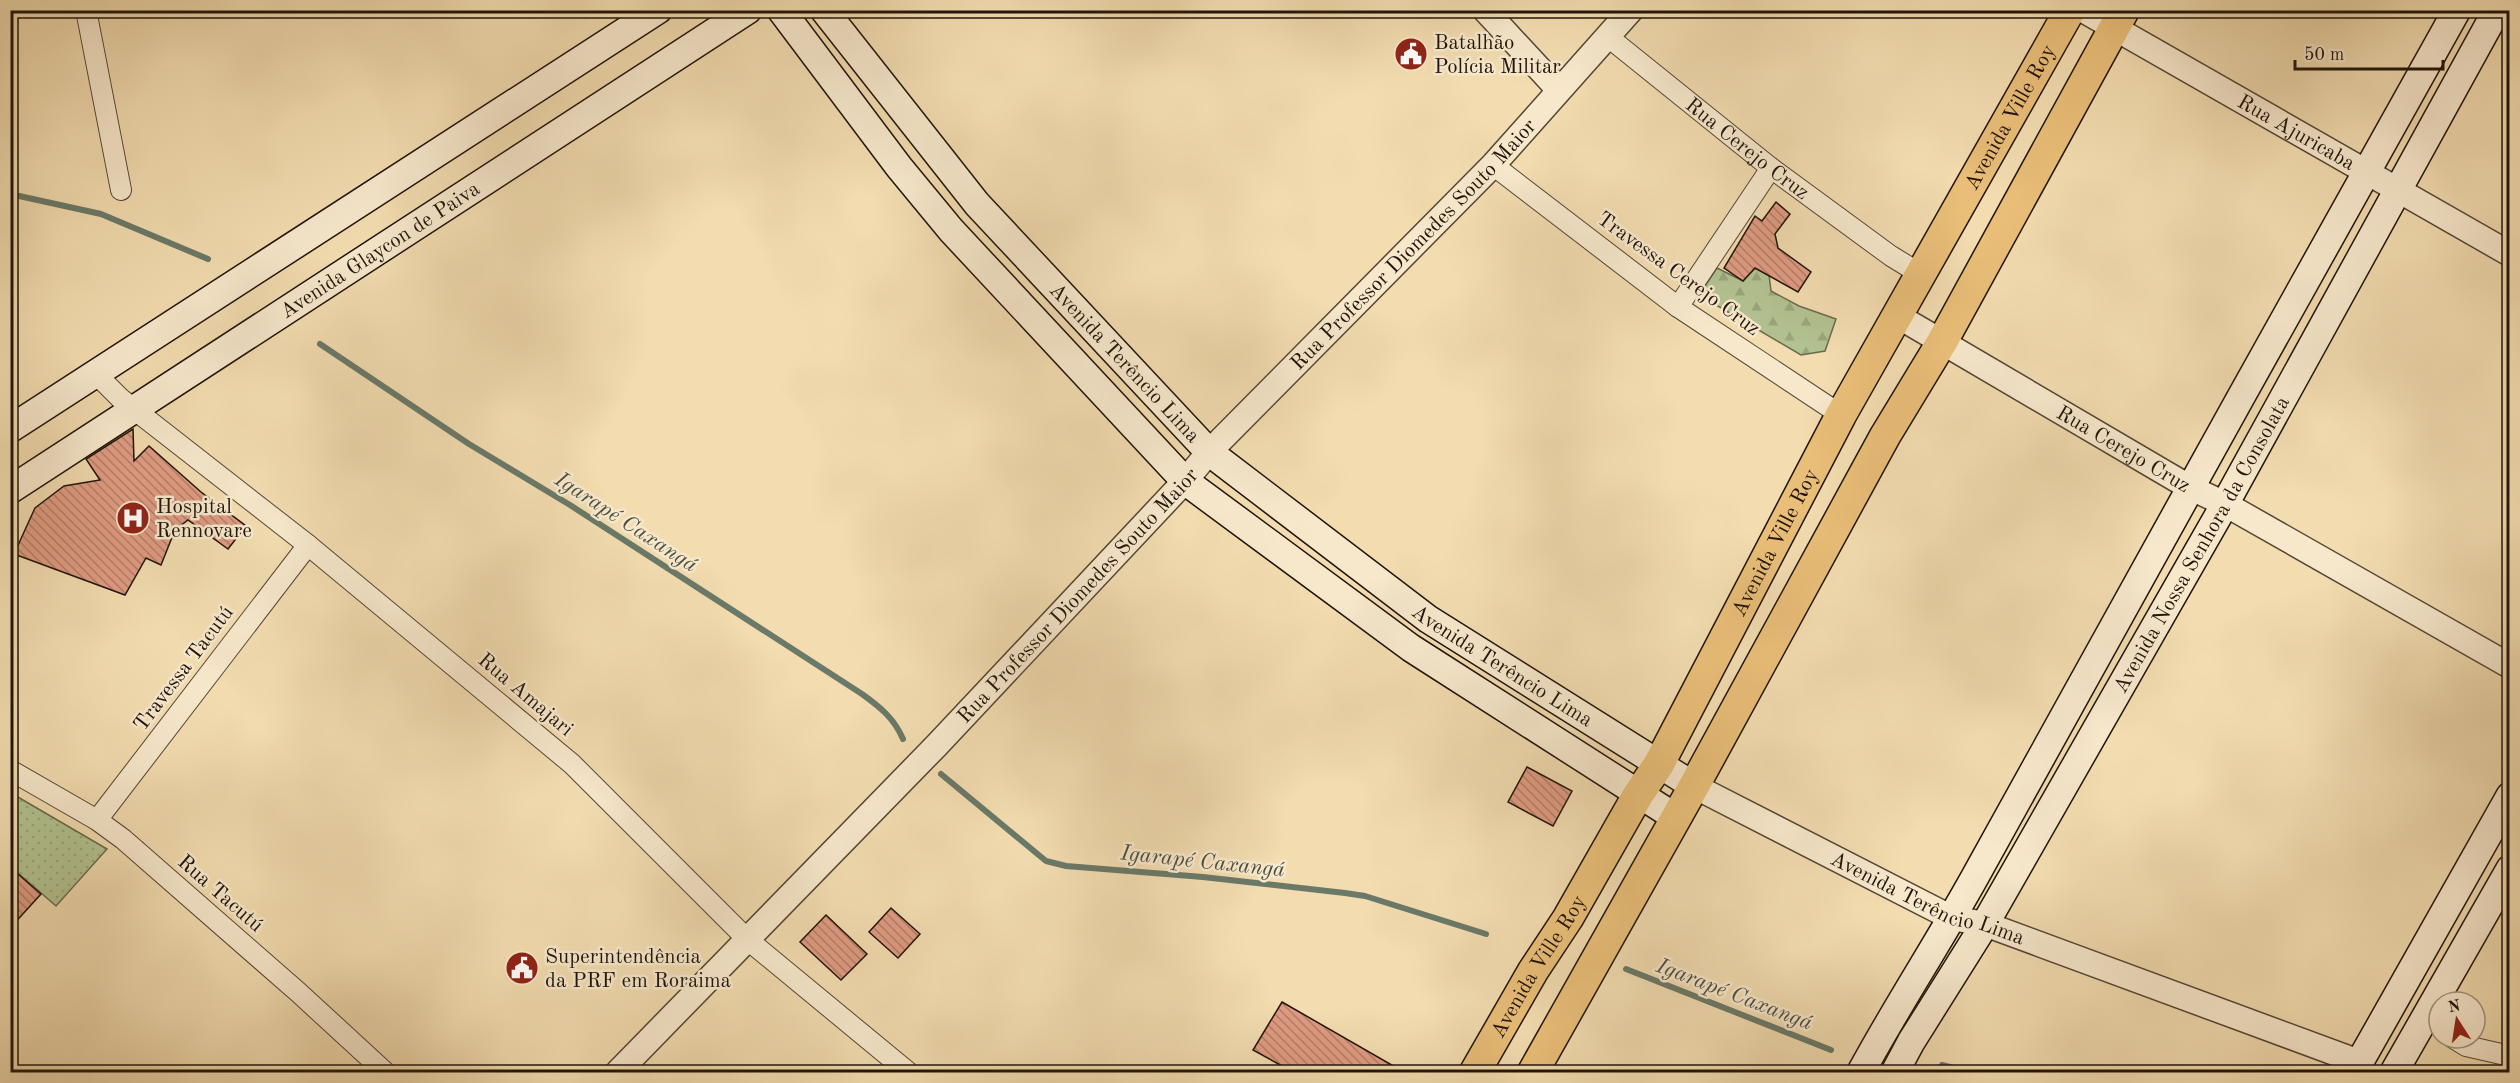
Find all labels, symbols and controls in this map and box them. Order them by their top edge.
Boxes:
place label: Batalhão Polícia Militar [1434,33,1561,78]
scale bar [2295,33,2444,71]
public building icon: Batalhão Polícia Militar [1393,36,1429,72]
street label: Avenida Ville Roy [1962,41,2060,194]
text: 50 m [2304,46,2344,64]
street label: Rua Ajuricaba [2234,92,2358,175]
street label: Rua Cerejo Cruz [1681,95,1813,204]
street label: Rua Professor Diomedes Souto Maior [1288,115,1541,375]
street label: Avenida Glaycon de Paiva [277,178,484,323]
street label: Travessa Cerejo Cruz [1593,208,1763,340]
street label: Avenida Terêncio Lima [1045,280,1203,447]
street label: Avenida Nossa Senhora da Consolata [2110,393,2294,697]
street label: Rua Cerejo Cruz [2053,403,2193,497]
street label: Rua Professor Diomedes Souto Maior [954,465,1203,728]
street label: Avenida Ville Roy [1729,466,1823,620]
water label: Igarapé Caxangá [550,468,701,577]
place label: Hospital Rennovare [156,497,252,542]
hospital icon: Hospital Rennovare [115,500,151,536]
street label: Travessa Tacutú [130,602,238,735]
street label: Avenida Terêncio Lima [1407,602,1596,732]
street label: Rua Amajari [473,650,577,741]
water label: Igarapé Caxangá [1119,842,1286,882]
street label: Avenida Terêncio Lima [1827,849,2027,950]
street label: Rua Tacutú [173,852,267,937]
street label: Avenida Ville Roy [1488,892,1591,1042]
place label: Superintendência da PRF em Roraima [545,947,731,992]
public building icon: Superintendência da PRF em Roraima [504,950,540,986]
water label: Igarapé Caxangá [1652,955,1815,1035]
north arrow [2427,990,2487,1050]
text: N [2447,998,2463,1016]

